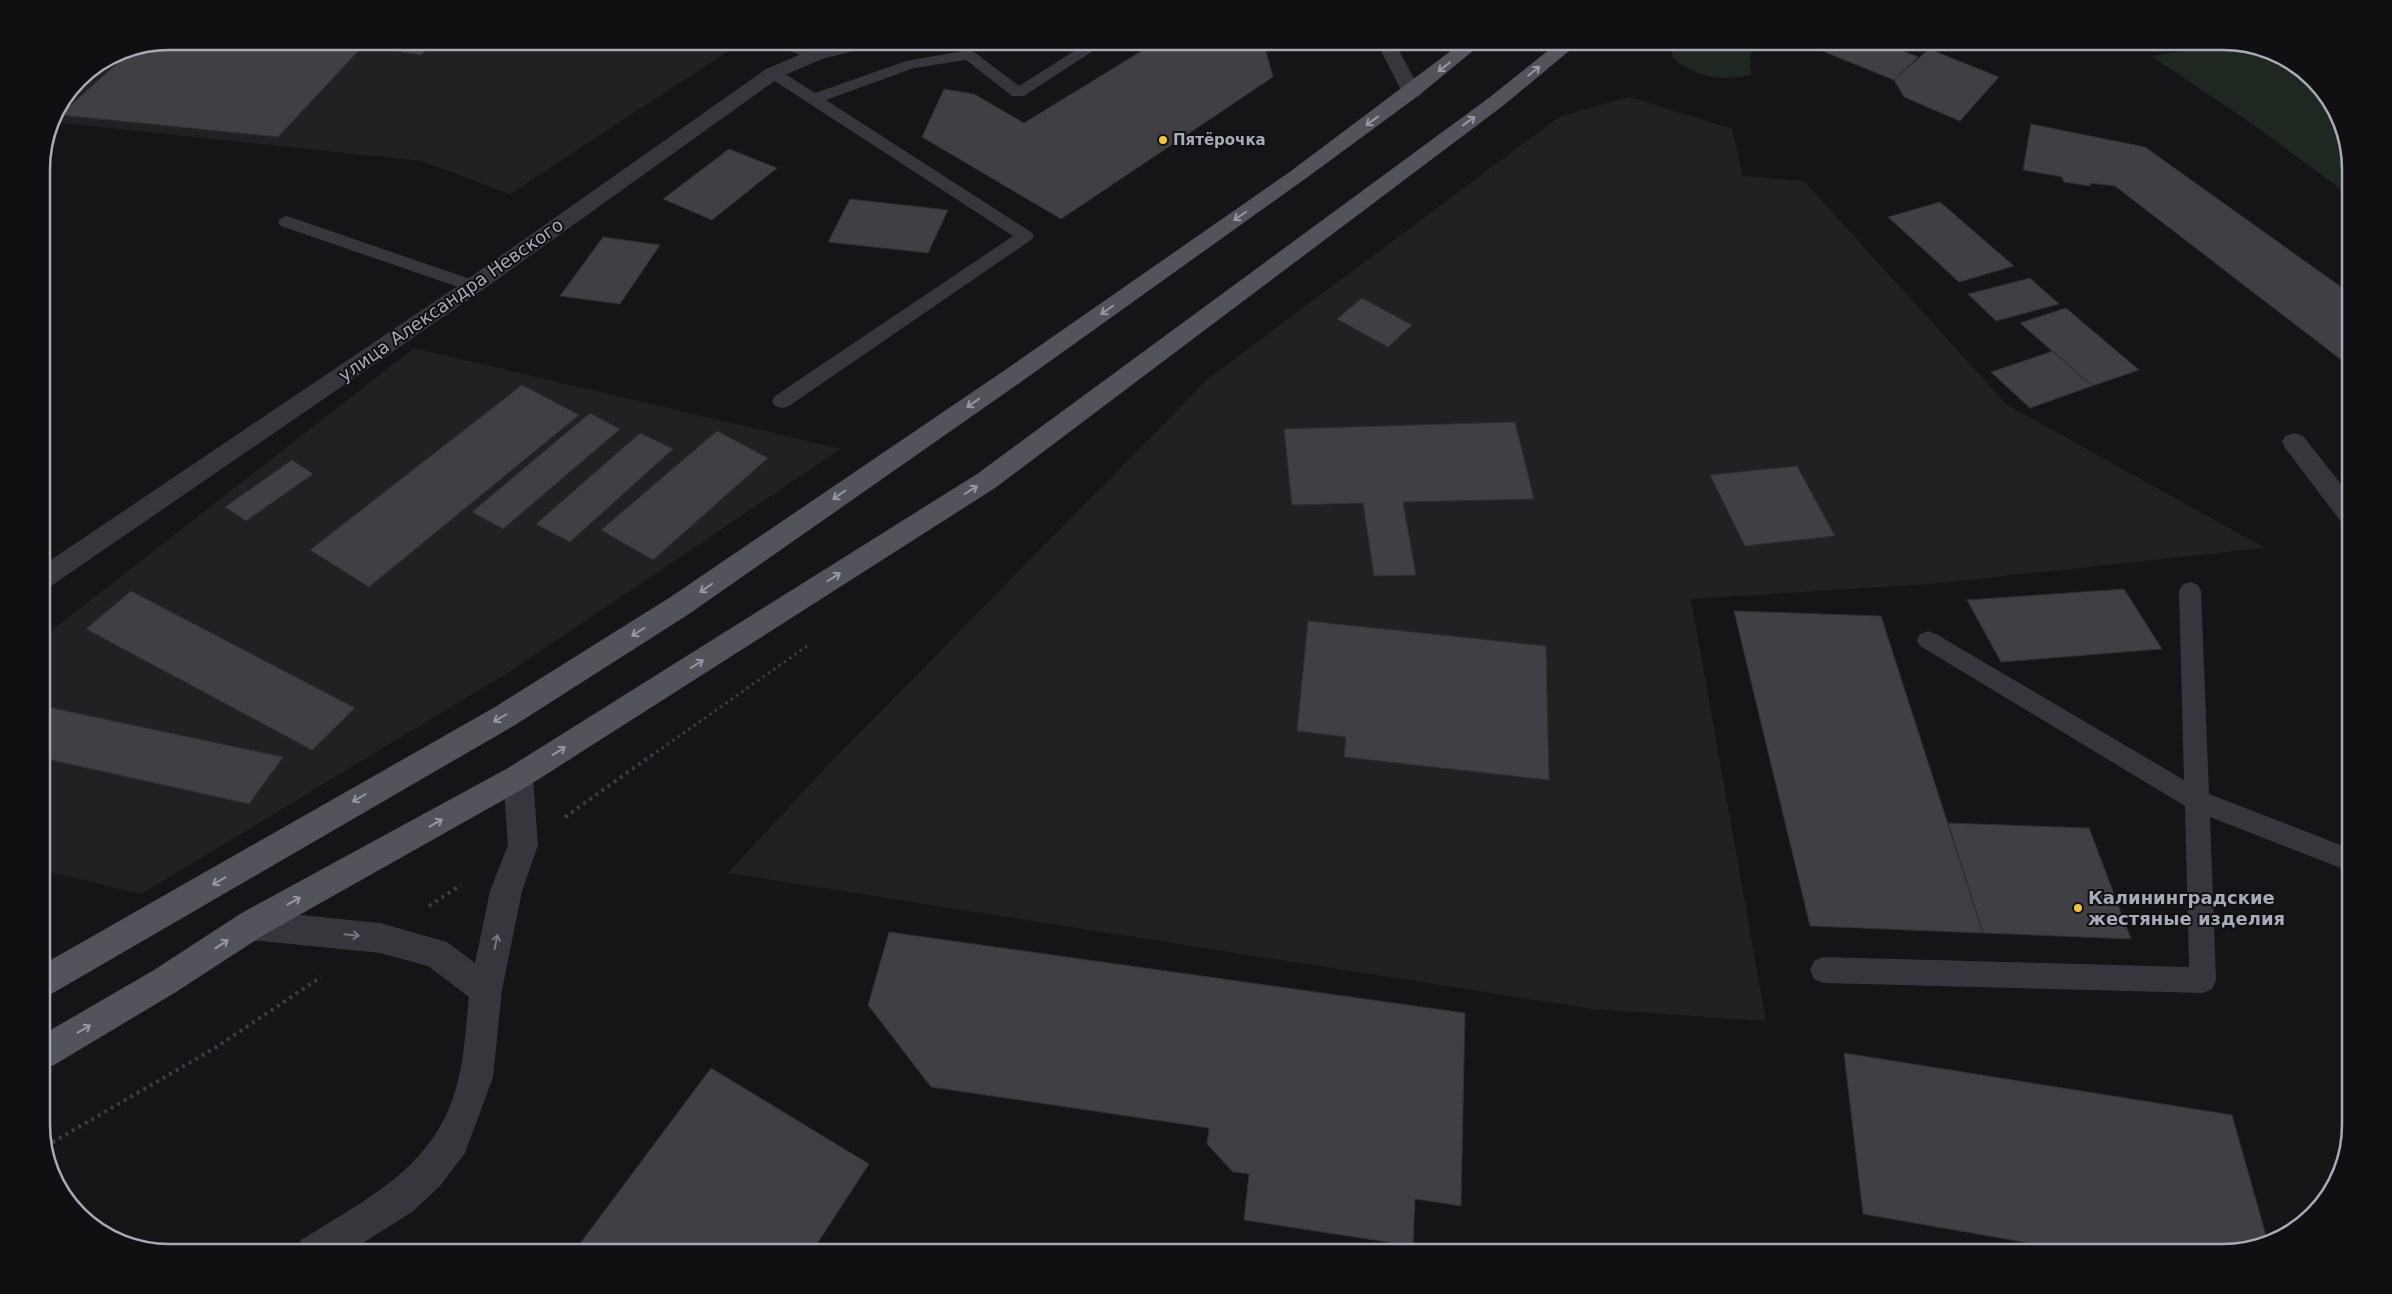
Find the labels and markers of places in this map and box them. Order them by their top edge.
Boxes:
place label: Пятёрочка [1173,131,1266,149]
marker: Пятёрочка [1157,134,1169,146]
place label: Калининградские жестяные изделия [2088,887,2285,929]
marker: Калининградские жестяные изделия [2072,902,2084,914]

